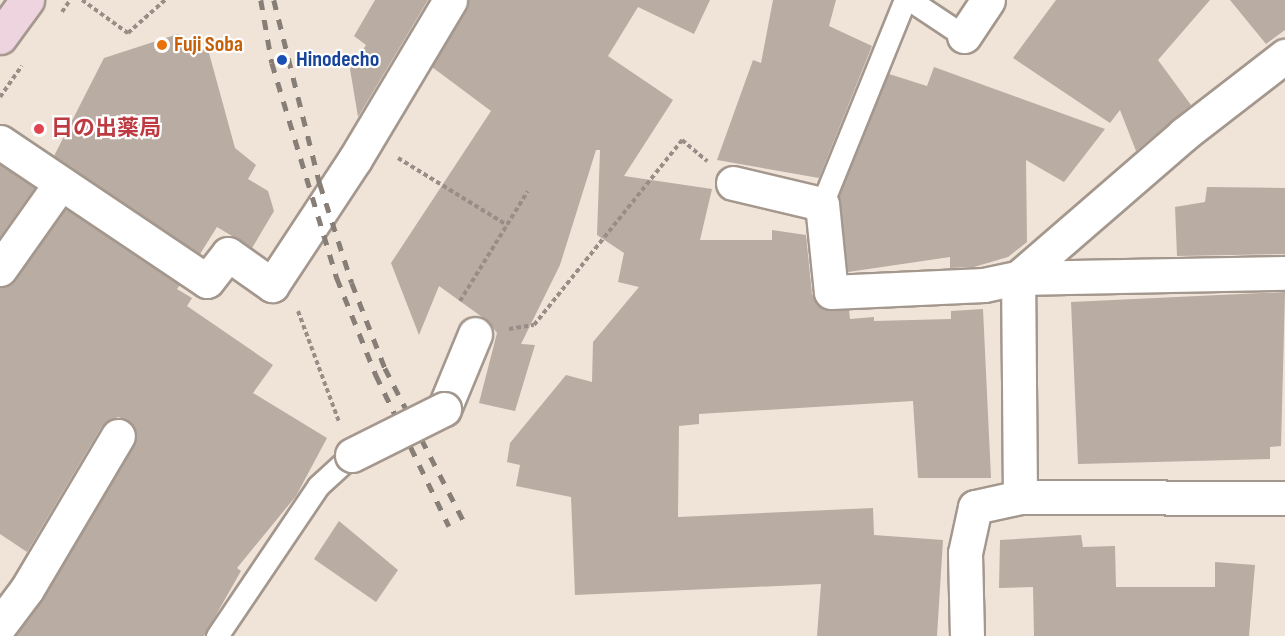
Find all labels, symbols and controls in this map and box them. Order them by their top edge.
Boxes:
place label: Fuji Soba [174,32,243,58]
marker: Fuji Soba [155,38,169,52]
place label: Hinodecho [296,47,379,73]
marker: Hinodecho [273,51,291,69]
place label: 日の出薬局 [51,116,161,142]
marker: 日の出薬局 [32,122,46,136]

